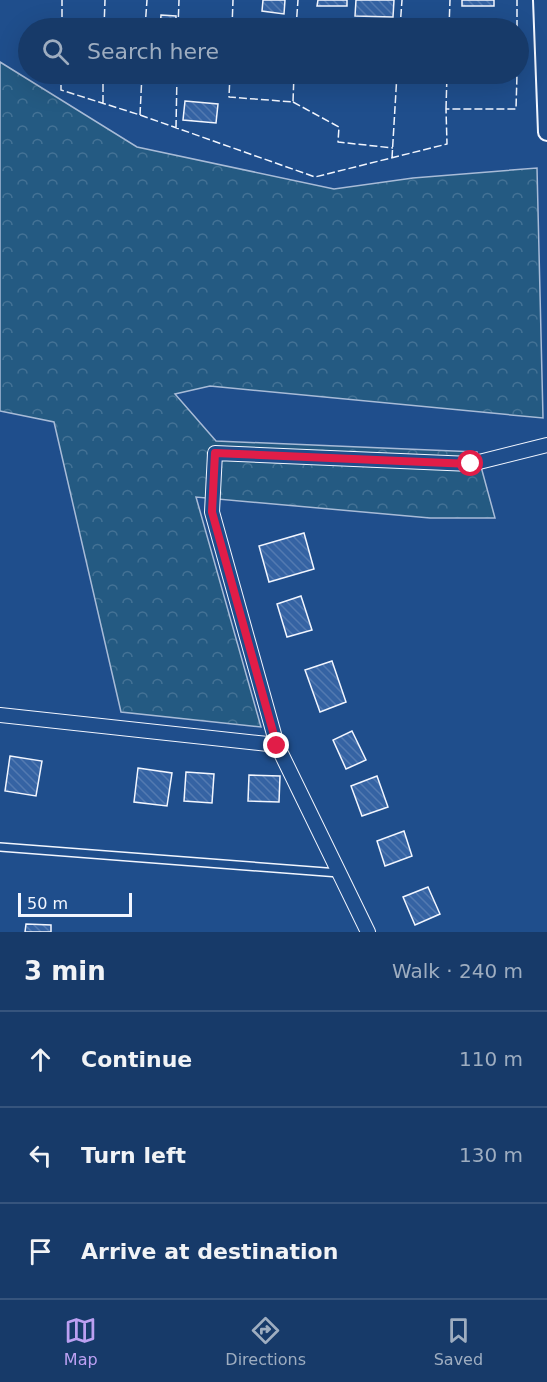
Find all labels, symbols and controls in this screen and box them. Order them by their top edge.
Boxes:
search box [18,18,529,84]
icon: search [39,35,72,68]
text: Search here [87,39,219,64]
route start [457,450,483,476]
route end [263,732,289,758]
scale bar [18,890,132,918]
text: 50 m [27,894,68,913]
text: 3 min [24,956,106,986]
text: Walk · 240 m [392,959,523,983]
icon: ahead [24,1043,57,1076]
text: Continue [81,1047,192,1072]
text: 110 m [459,1047,523,1071]
icon: left [24,1139,57,1172]
text: Turn left [81,1143,186,1168]
text: 130 m [459,1143,523,1167]
icon: arrive [24,1235,57,1268]
text: Arrive at destination [81,1239,338,1264]
tab: Map [64,1314,98,1369]
tab: Directions [225,1314,306,1369]
tab: Saved [434,1314,483,1369]

